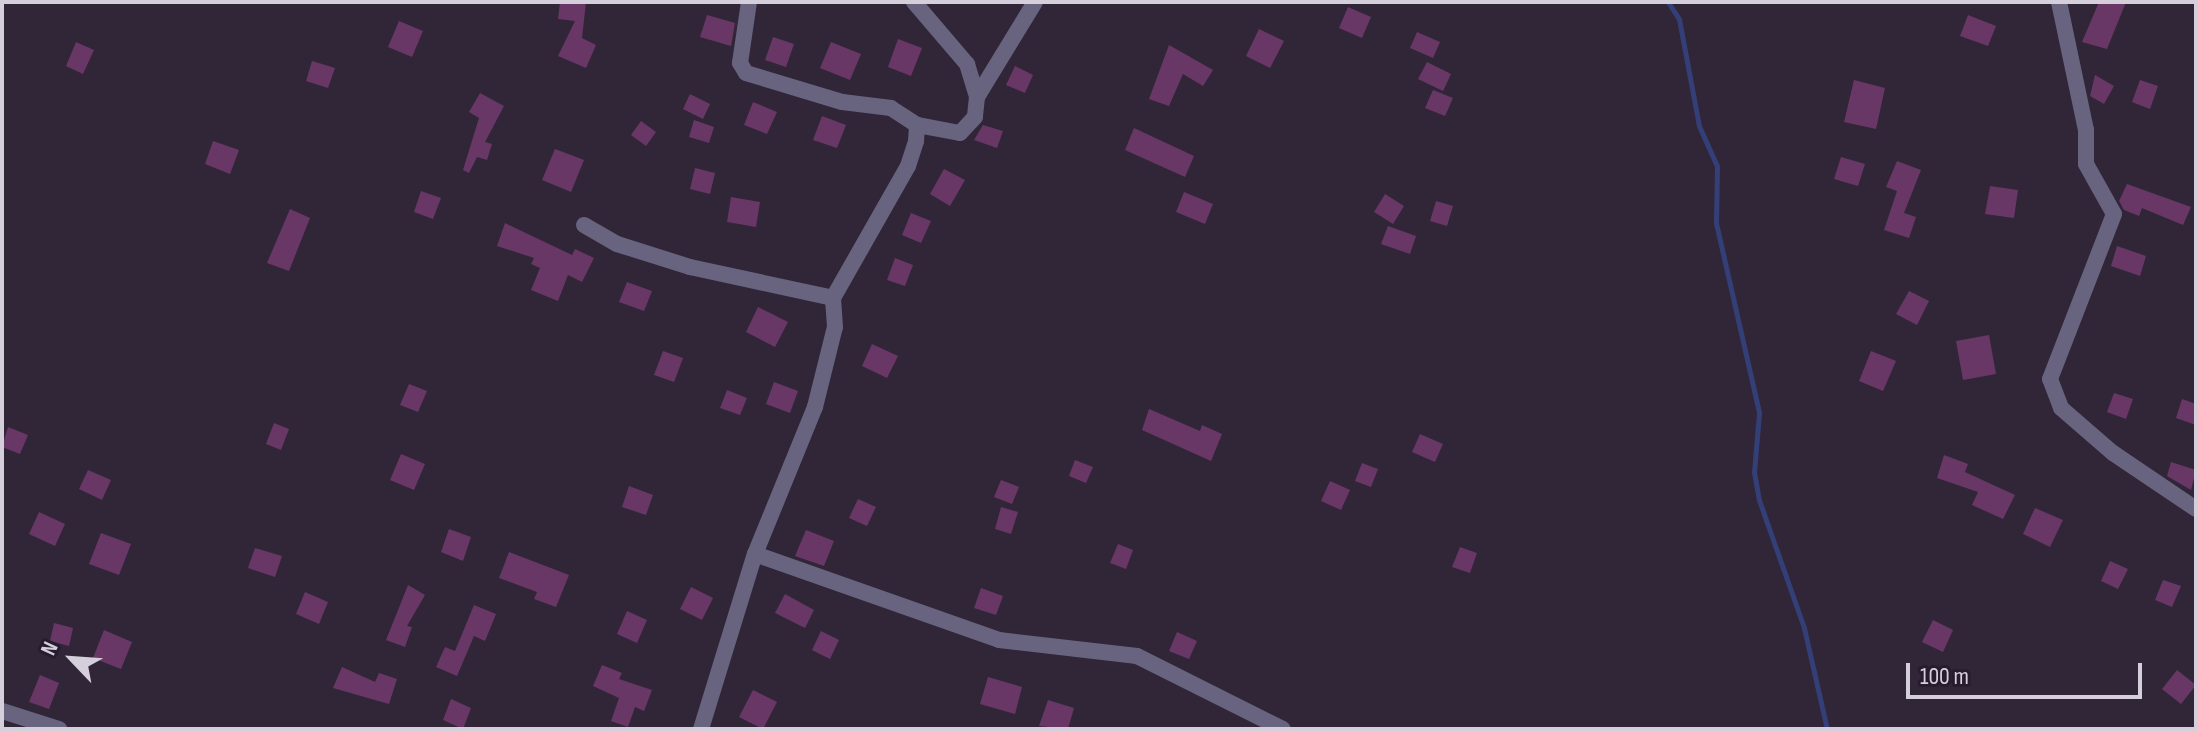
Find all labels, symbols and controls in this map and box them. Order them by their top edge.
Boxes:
north arrow [32,619,112,699]
text: N [35,638,65,660]
scale bar [1910,647,2146,697]
text: 100 m [1920,662,1969,691]

